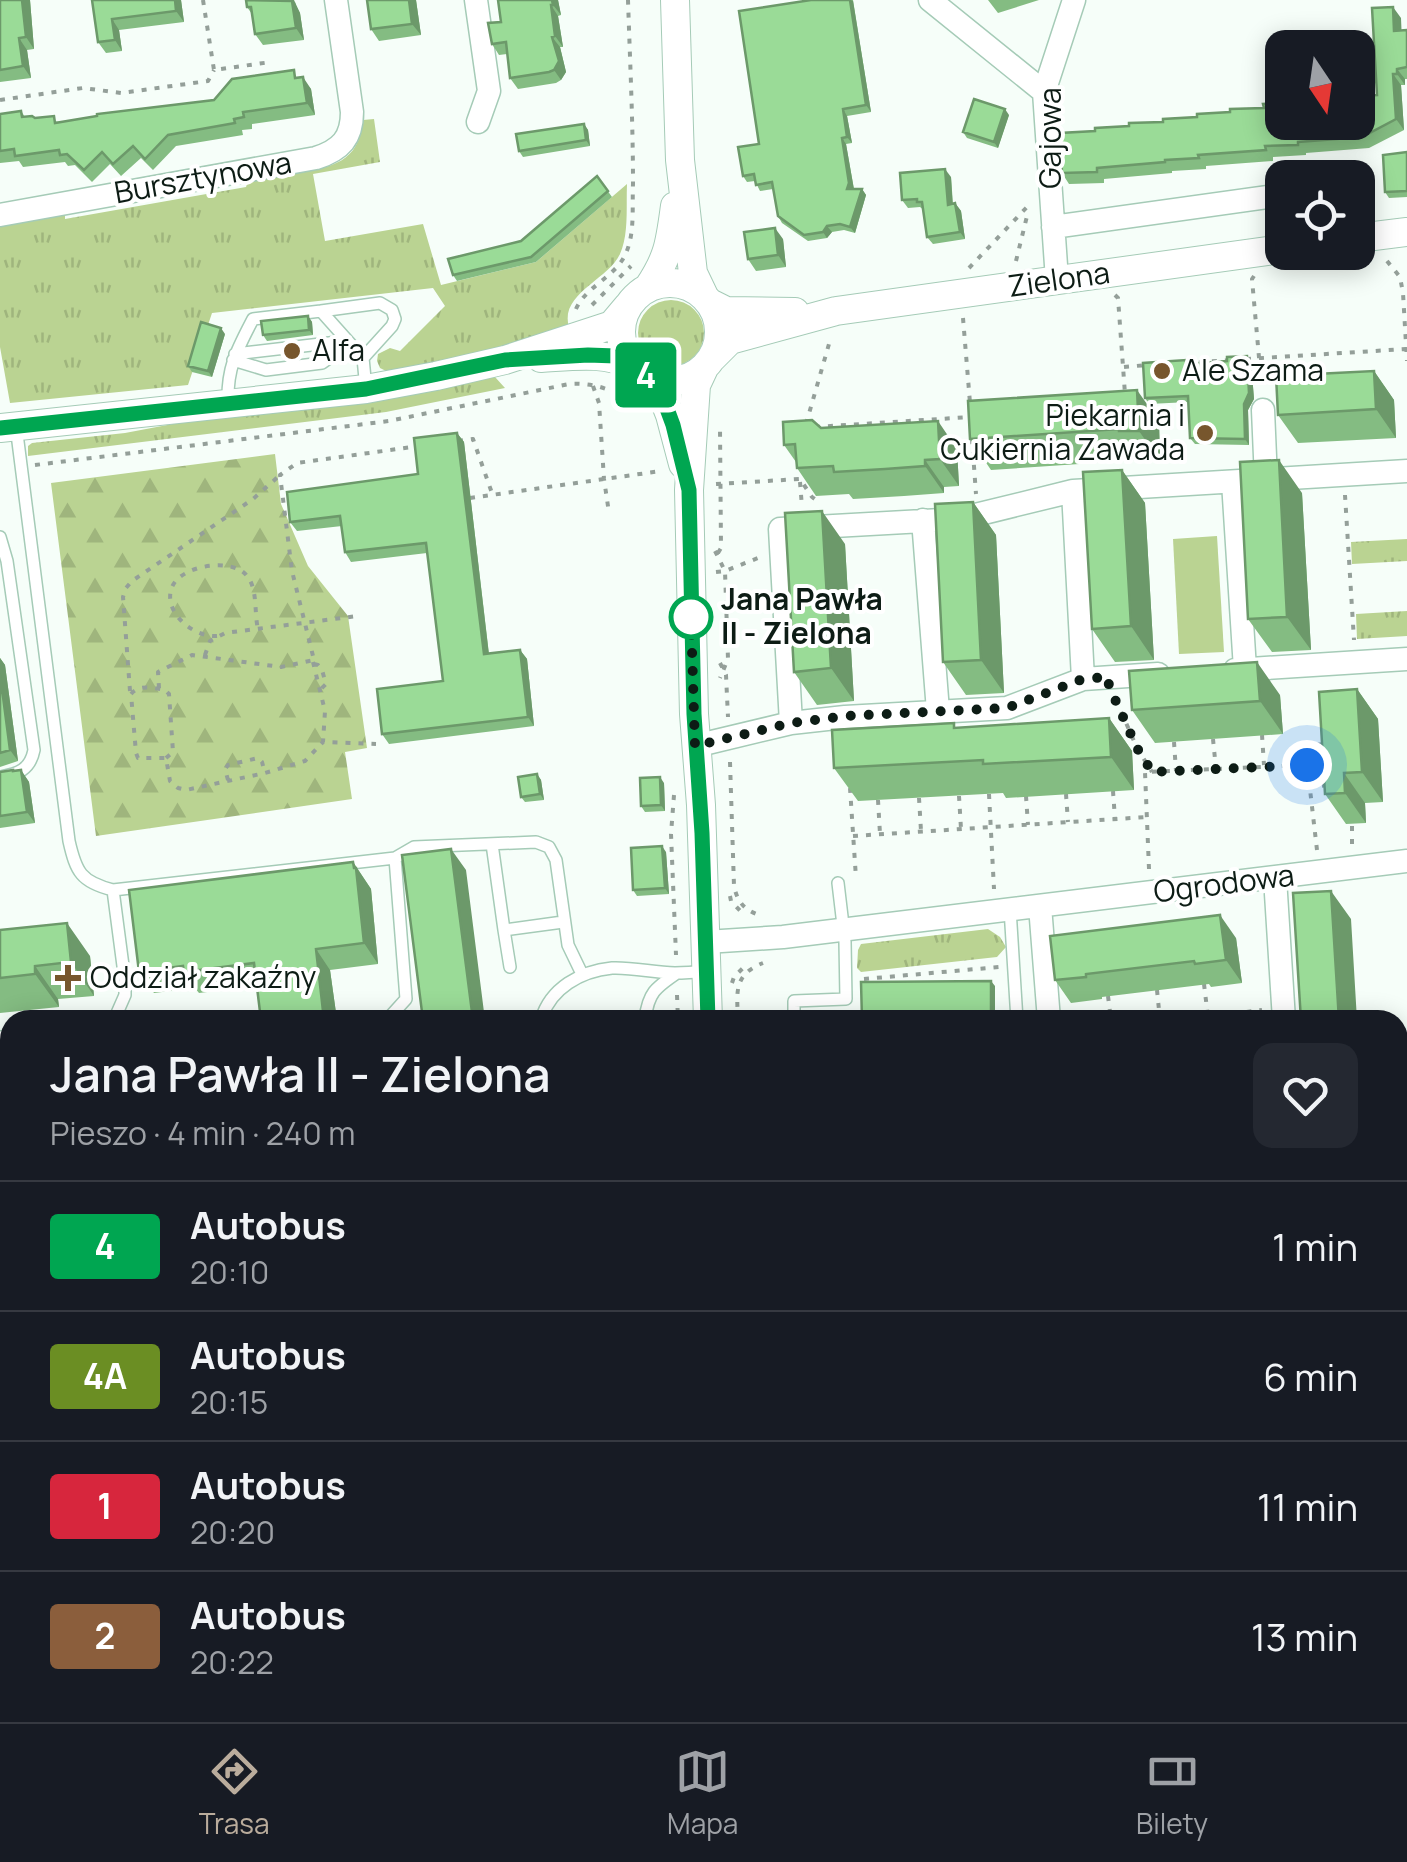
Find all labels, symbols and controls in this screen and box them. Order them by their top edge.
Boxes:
north arrow [1265,30,1375,140]
map controls [1265,30,1375,270]
street label: Gajowa [1029,87,1070,189]
street label: Bursztynowa [111,141,294,212]
button: locate [1265,160,1375,270]
street label: Zielona [1005,251,1112,306]
place label: Alfa [312,329,365,370]
marker: Alfa [281,340,303,362]
line badge: 4 [614,342,678,408]
place label: Ale Szama [1182,349,1324,390]
text: 4 [635,351,657,399]
marker: Ale Szama [1151,360,1173,382]
place label: Piekarnia i Cukiernia Zawada [940,394,1185,469]
marker: Piekarnia i Cukiernia Zawada [1194,422,1216,444]
place label: Jana Pawła II - Zielona [721,578,883,653]
marker: Jana Pawła II - Zielona [670,596,712,638]
your location [1282,740,1332,790]
street label: Ogrodowa [1151,854,1297,911]
place label: Oddział zakaźny [90,956,316,997]
marker: Oddział zakaźny [55,965,81,991]
text: Jana Pawła II - Zielona [50,1041,551,1106]
button: heart [1253,1043,1358,1148]
text: Pieszo · 4 min · 240 m [50,1111,355,1155]
text: Autobus [190,1198,346,1250]
text: 1 min [1272,1220,1358,1272]
text: 4 [94,1222,116,1270]
text: 20:10 [190,1250,269,1294]
text: Autobus [190,1328,346,1380]
text: 6 min [1263,1350,1358,1402]
text: 4A [83,1352,127,1400]
text: 20:15 [190,1380,268,1424]
text: Autobus [190,1458,346,1510]
text: 11 min [1257,1480,1358,1532]
text: 1 [97,1482,113,1530]
text: 20:20 [190,1510,275,1554]
text: Autobus [190,1588,346,1640]
text: 13 min [1251,1610,1358,1662]
text: 2 [95,1612,115,1660]
text: 20:22 [190,1640,274,1684]
tab: Trasa [199,1744,269,1842]
tab: Mapa [667,1744,738,1842]
tab: Bilety [1136,1744,1208,1842]

